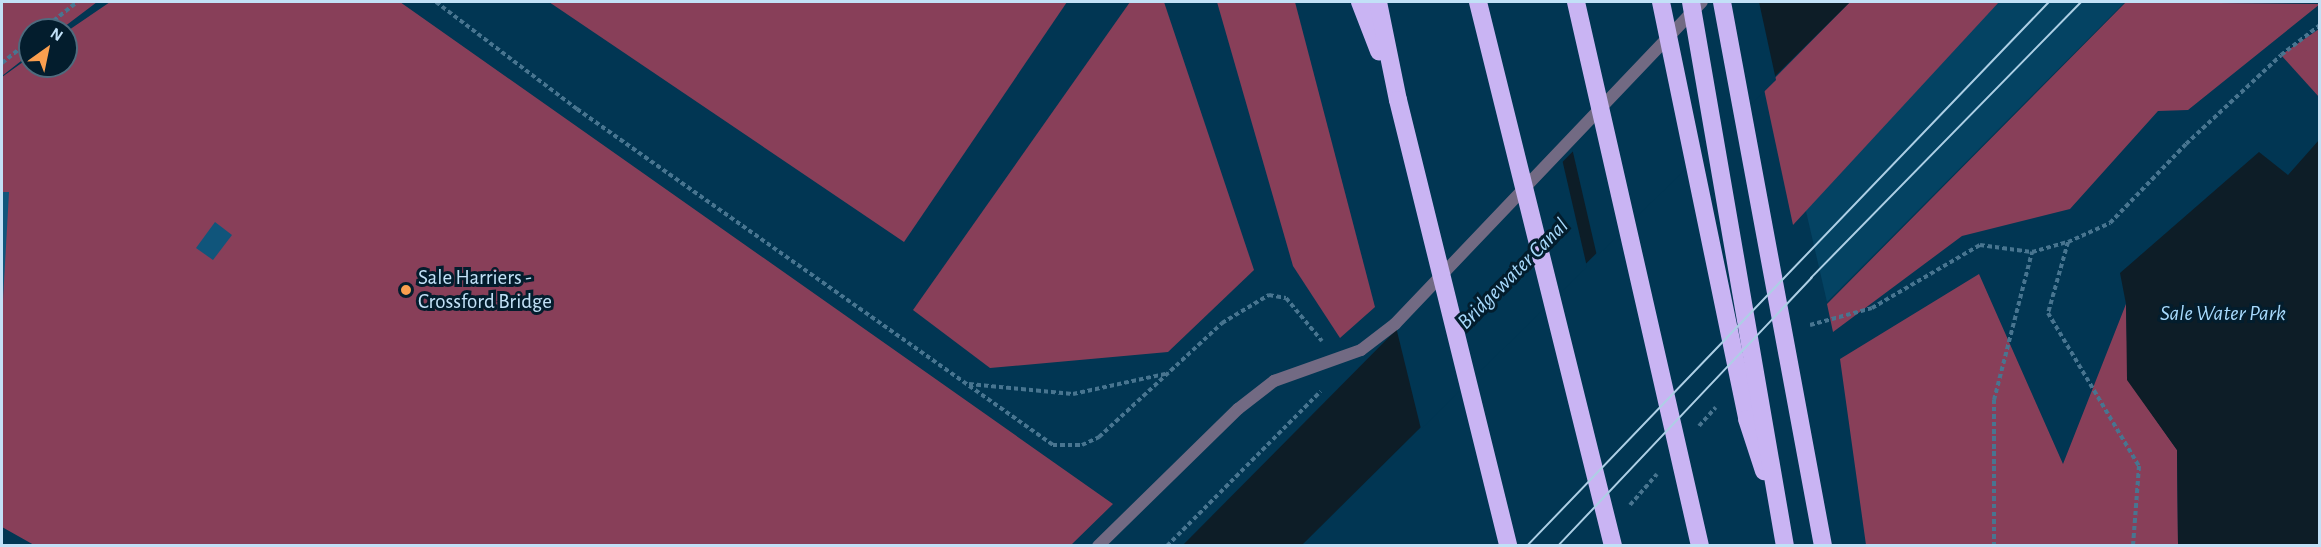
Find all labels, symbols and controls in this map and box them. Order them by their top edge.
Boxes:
north arrow [18,18,78,78]
text: N [48,25,66,44]
water label: Bridgewater Canal [1452,213,1574,335]
place label: Sale Harriers - Crossford Bridge [418,265,552,315]
marker: Sale Harriers - Crossford Bridge [399,283,413,297]
water label: Sale Water Park [2160,301,2286,327]

